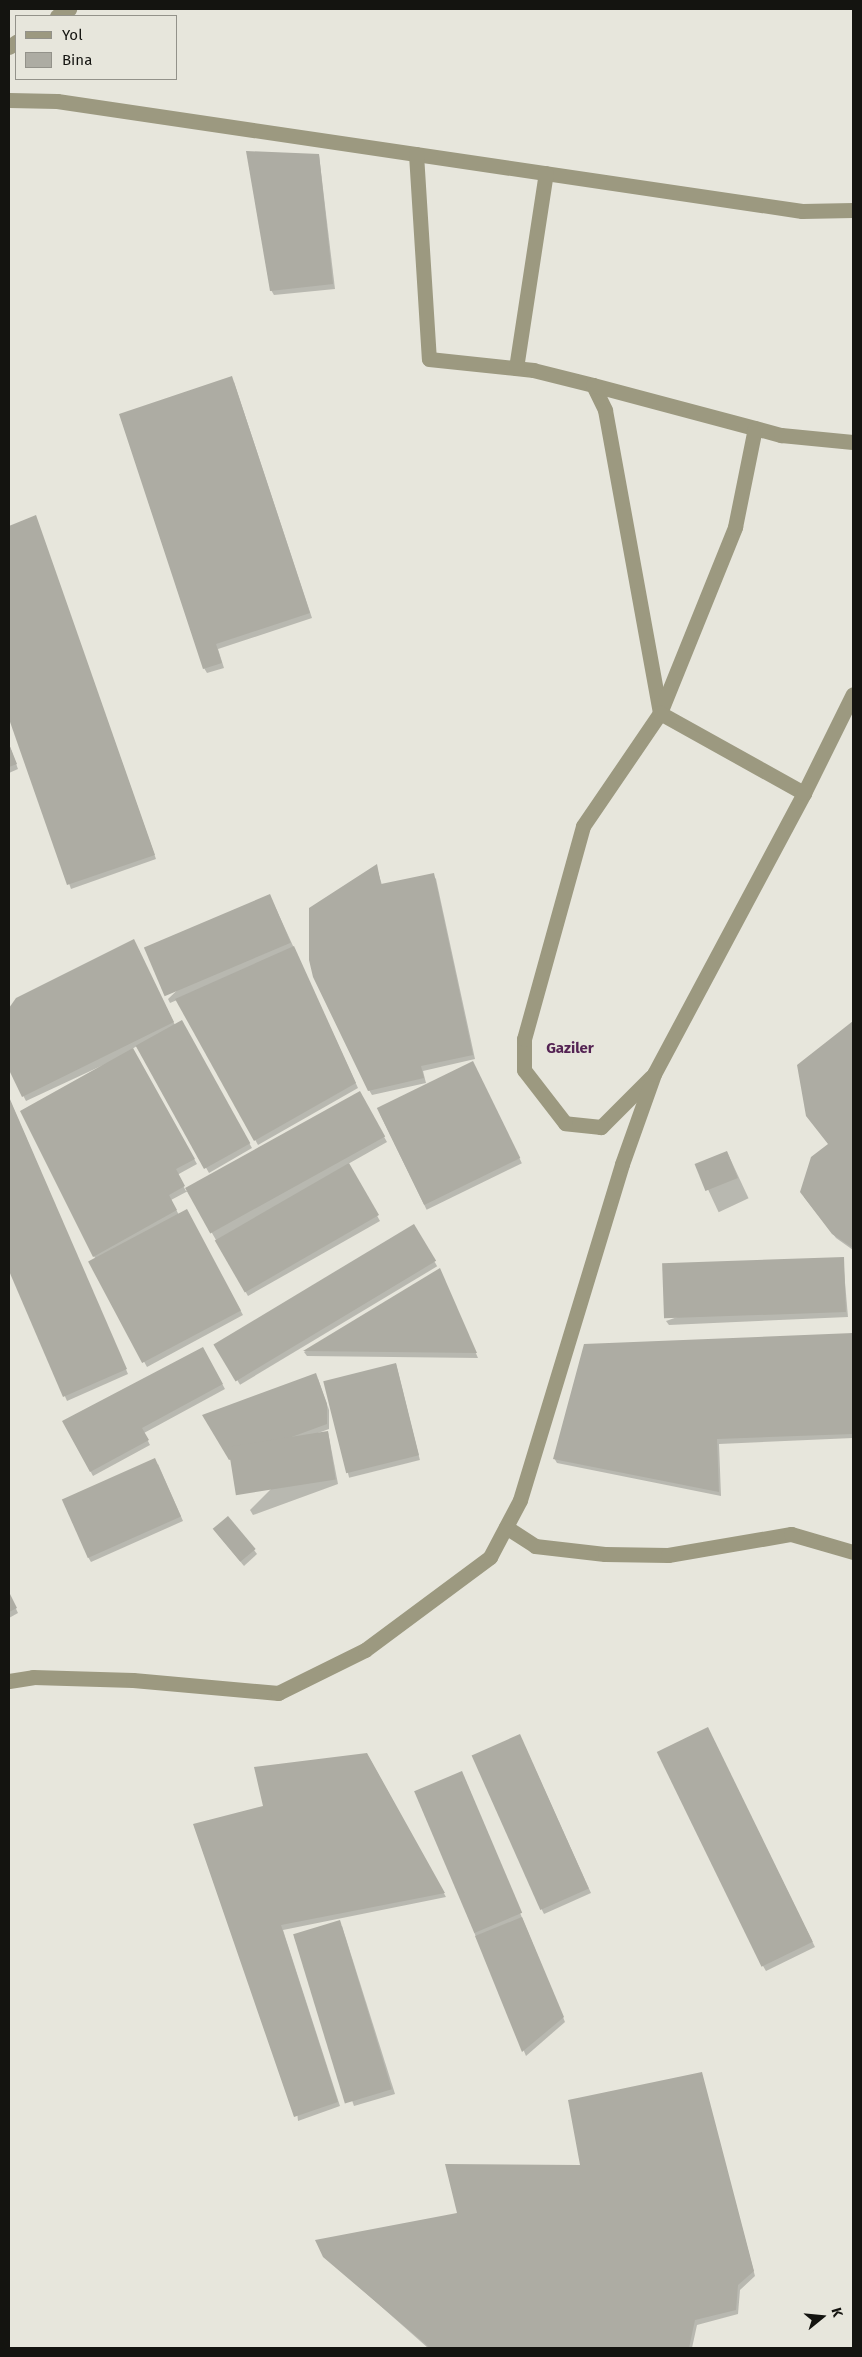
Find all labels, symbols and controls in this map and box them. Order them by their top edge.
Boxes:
legend [15,15,178,80]
text: Yol [62,26,83,44]
text: Bina [62,51,92,69]
district label: Gaziler [546,1040,594,1058]
north arrow [797,2292,847,2342]
text: K [827,2306,846,2319]

